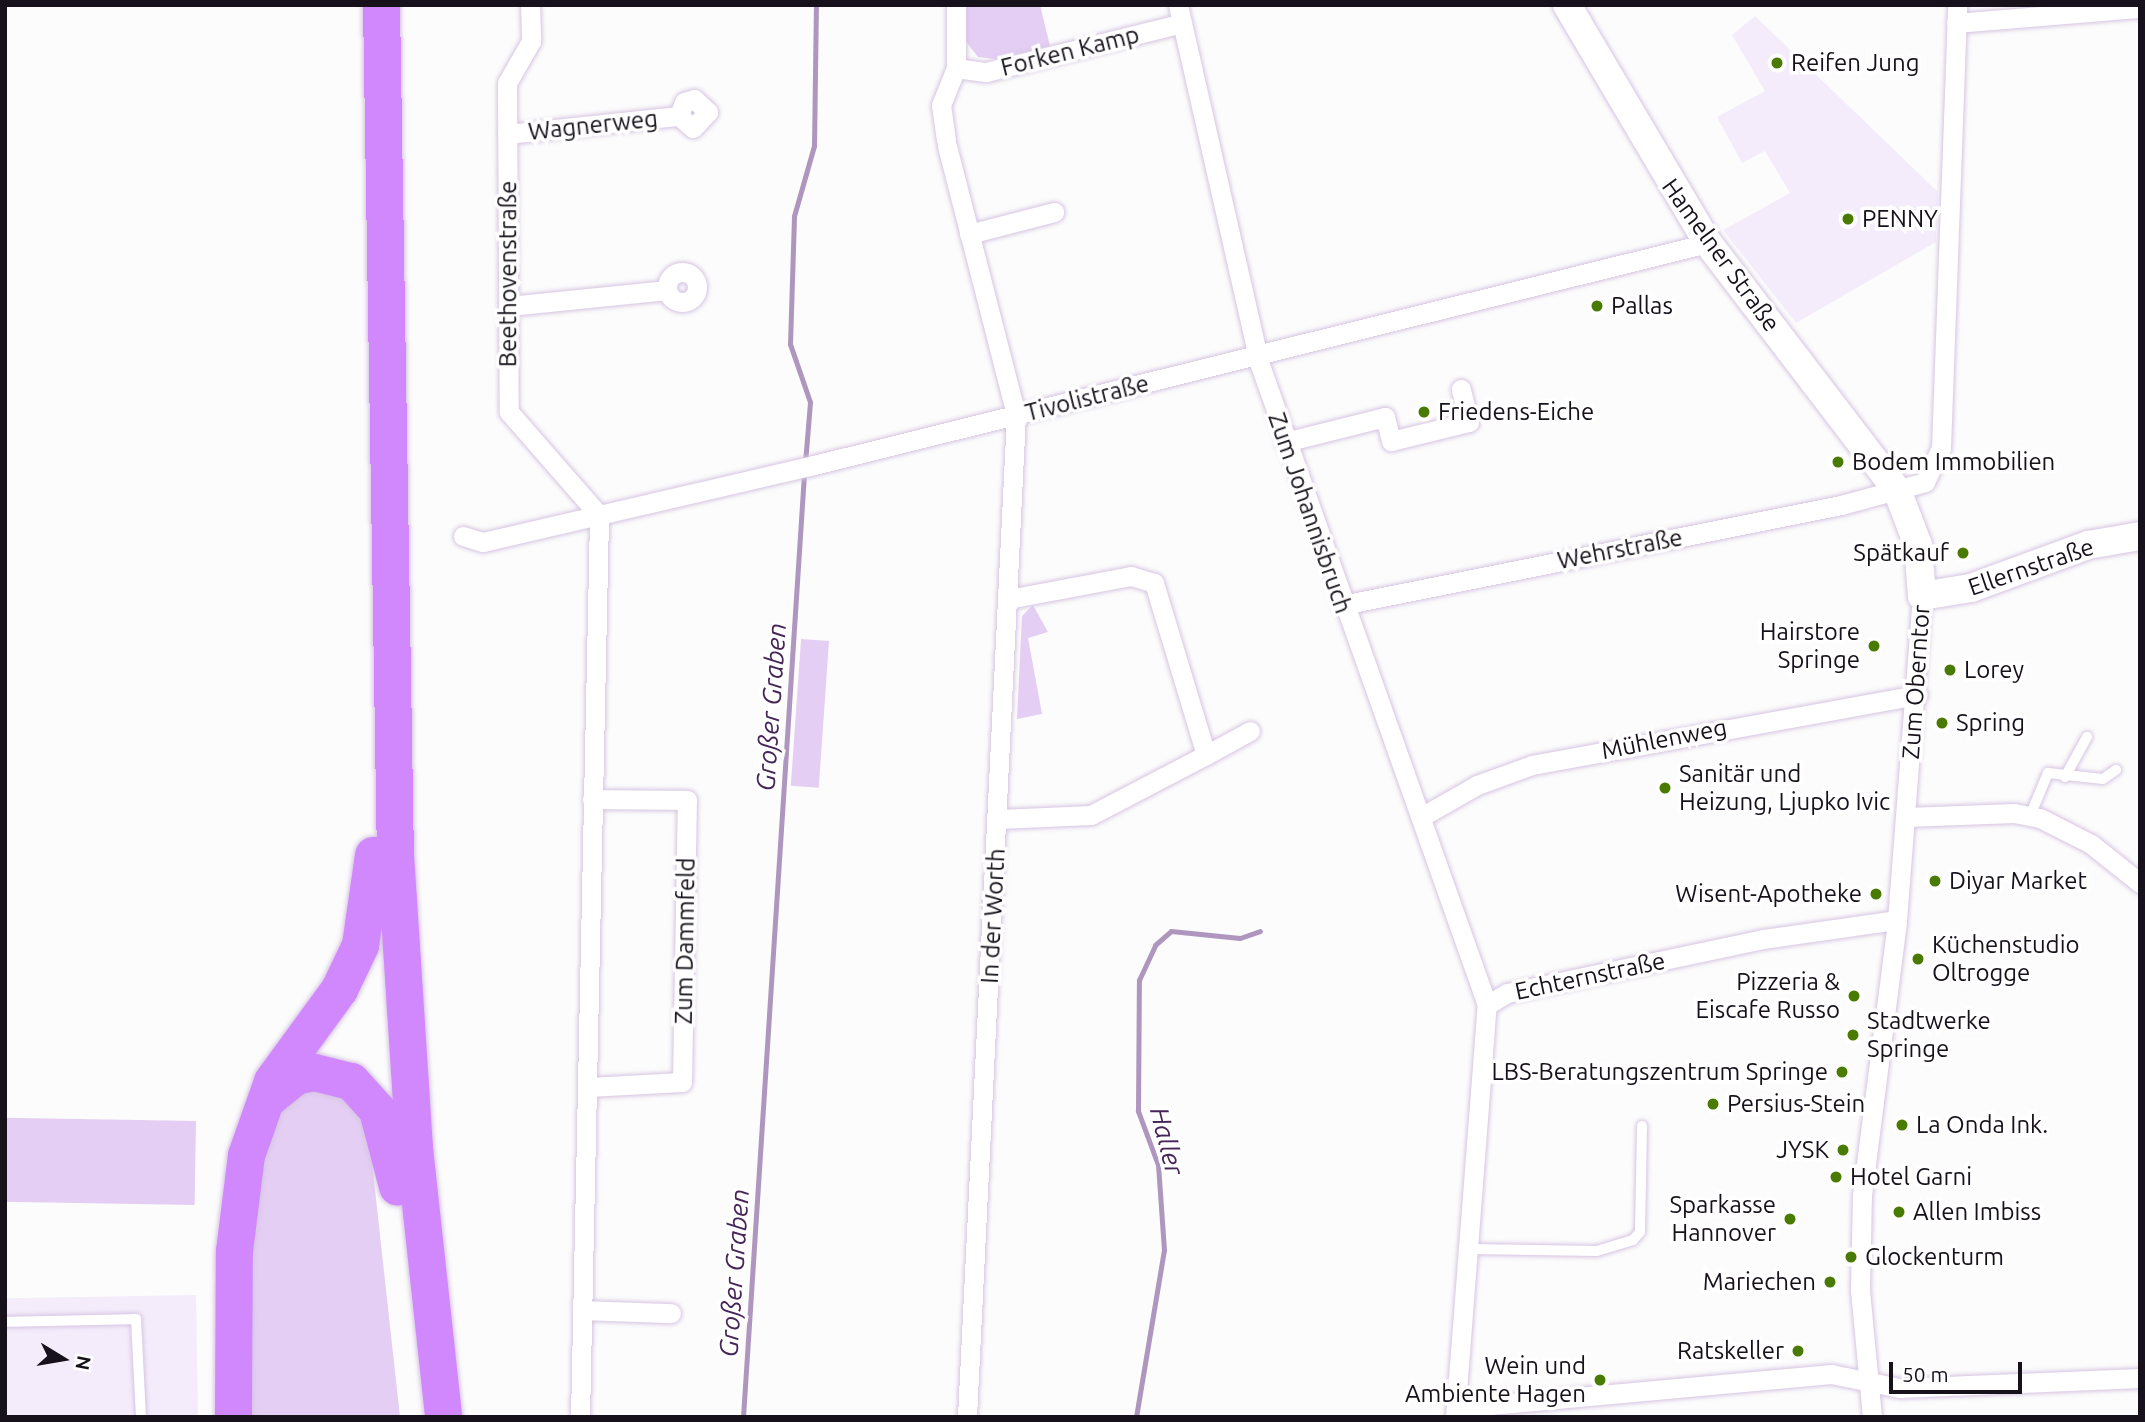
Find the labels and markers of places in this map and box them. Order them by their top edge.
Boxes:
place label: Reifen Jung [1791,49,1920,77]
marker: Reifen Jung [1769,55,1785,71]
place label: PENNY [1862,205,1938,233]
marker: PENNY [1840,211,1856,227]
place label: Pallas [1611,292,1673,320]
marker: Pallas [1589,298,1605,314]
place label: Friedens-Eiche [1438,398,1594,426]
marker: Friedens-Eiche [1416,404,1432,420]
place label: Bodem Immobilien [1852,448,2055,476]
marker: Bodem Immobilien [1830,454,1846,470]
place label: Spätkauf [1853,539,1949,567]
marker: Spätkauf [1955,545,1971,561]
place label: Hairstore Springe [1760,618,1860,674]
marker: Hairstore Springe [1866,638,1882,654]
place label: Lorey [1964,656,2024,684]
marker: Lorey [1942,662,1958,678]
place label: Spring [1956,709,2025,737]
marker: Spring [1934,715,1950,731]
place label: Sanitär und Heizung, Ljupko Ivic [1679,760,1890,816]
marker: Sanitär und Heizung, Ljupko Ivic [1657,780,1673,796]
place label: Diyar Market [1949,867,2087,895]
marker: Diyar Market [1927,873,1943,889]
place label: Wisent-Apotheke [1675,880,1862,908]
marker: Wisent-Apotheke [1868,886,1884,902]
place label: Küchenstudio Oltrogge [1932,931,2080,987]
marker: Küchenstudio Oltrogge [1910,951,1926,967]
place label: Pizzeria & Eiscafe Russo [1695,968,1840,1024]
marker: Pizzeria & Eiscafe Russo [1846,988,1862,1004]
place label: Stadtwerke Springe [1867,1007,1991,1063]
marker: Stadtwerke Springe [1845,1027,1861,1043]
place label: LBS-Beratungszentrum Springe [1492,1058,1828,1086]
marker: LBS-Beratungszentrum Springe [1834,1064,1850,1080]
place label: Persius-Stein [1727,1090,1865,1118]
marker: Persius-Stein [1705,1096,1721,1112]
place label: La Onda Ink. [1916,1111,2048,1139]
marker: La Onda Ink. [1894,1117,1910,1133]
place label: JYSK [1776,1136,1829,1164]
marker: JYSK [1835,1142,1851,1158]
place label: Hotel Garni [1850,1163,1972,1191]
marker: Hotel Garni [1828,1169,1844,1185]
place label: Sparkasse Hannover [1669,1191,1776,1247]
place label: Allen Imbiss [1913,1198,2041,1226]
marker: Allen Imbiss [1891,1204,1907,1220]
marker: Sparkasse Hannover [1782,1211,1798,1227]
place label: Glockenturm [1865,1243,2004,1271]
marker: Glockenturm [1843,1249,1859,1265]
place label: Mariechen [1703,1268,1816,1296]
marker: Mariechen [1822,1274,1838,1290]
place label: Ratskeller [1677,1337,1784,1365]
marker: Ratskeller [1790,1343,1806,1359]
place label: Wein und Ambiente Hagen [1405,1352,1586,1408]
marker: Wein und Ambiente Hagen [1592,1372,1608,1388]

